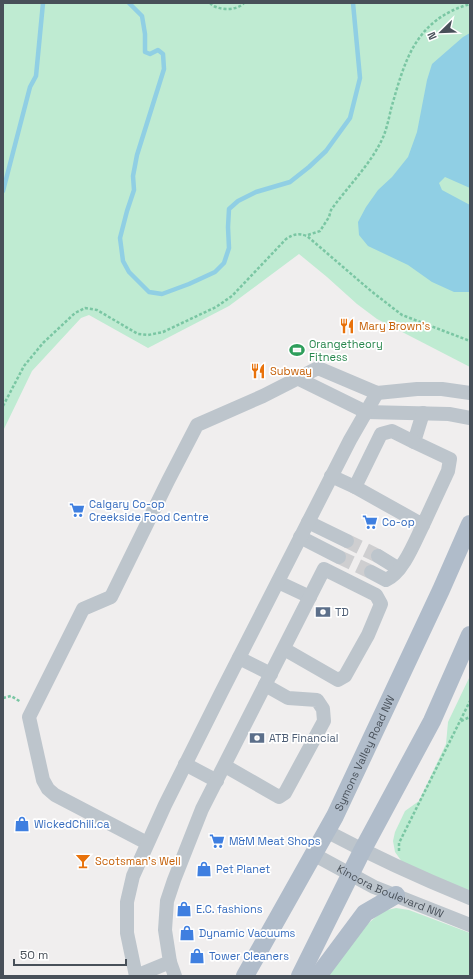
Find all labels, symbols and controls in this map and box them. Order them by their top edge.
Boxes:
north arrow [421,12,461,52]
text: N [424,30,440,42]
restaurant icon: Mary Brown's [338,317,356,335]
place label: Mary Brown's [359,319,430,333]
place label: Orangetheory Fitness [309,337,383,364]
sports icon: Orangetheory Fitness [288,341,306,359]
restaurant icon: Subway [249,362,267,380]
place label: Subway [270,364,312,378]
place label: Calgary Co-op Creekside Food Centre [89,497,209,524]
supermarket icon: Calgary Co-op Creekside Food Centre [68,501,86,519]
supermarket icon: Co-op [361,513,379,531]
place label: Co-op [382,515,415,529]
bank icon: TD [314,603,332,621]
place label: TD [335,605,349,619]
street label: Symons Valley Road NW [331,693,398,813]
bank icon: ATB Financial [248,729,266,747]
place label: ATB Financial [269,731,338,745]
shop icon: WickedChili.ca [13,815,31,833]
place label: WickedChili.ca [34,817,110,831]
supermarket icon: M&M Meat Shops [208,832,226,850]
place label: M&M Meat Shops [229,834,321,848]
bar icon: Scotsman's Well [74,852,92,870]
place label: Scotsman's Well [95,854,181,868]
shop icon: Pet Planet [195,860,213,878]
street label: Kincora Boulevard NW [335,861,446,921]
place label: Pet Planet [216,862,270,876]
shop icon: E.C. fashions [175,900,193,918]
place label: E.C. fashions [196,902,263,916]
shop icon: Dynamic Vacuums [178,924,196,942]
place label: Dynamic Vacuums [199,926,296,940]
scale bar [14,941,126,967]
text: 50 m [20,947,48,963]
shop icon: Tower Cleaners [188,947,206,965]
place label: Tower Cleaners [209,949,289,963]

